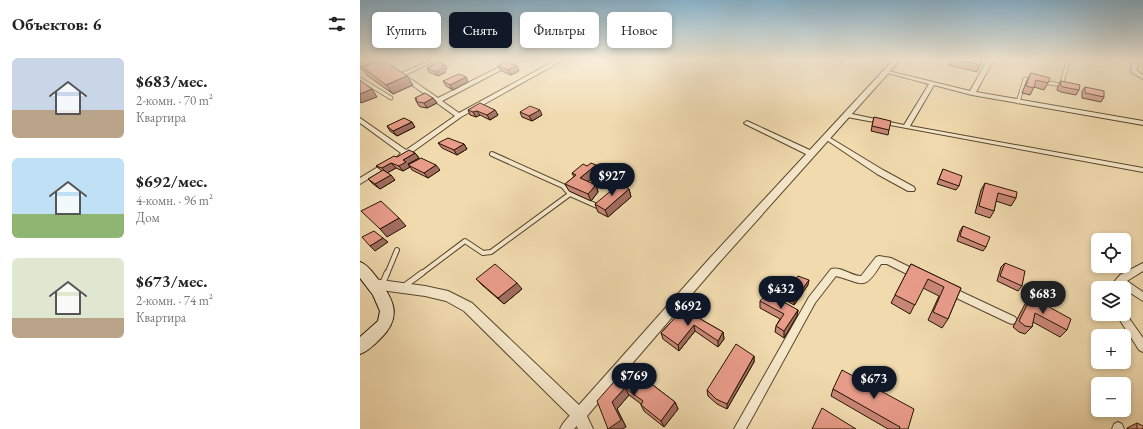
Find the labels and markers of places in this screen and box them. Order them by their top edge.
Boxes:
pin: $927 [588,163,636,197]
pin: $432 [757,276,805,310]
pin: $683 [1019,281,1067,315]
pin: $692 [664,293,712,327]
pin: $769 [610,363,658,397]
pin: $673 [850,366,898,400]

